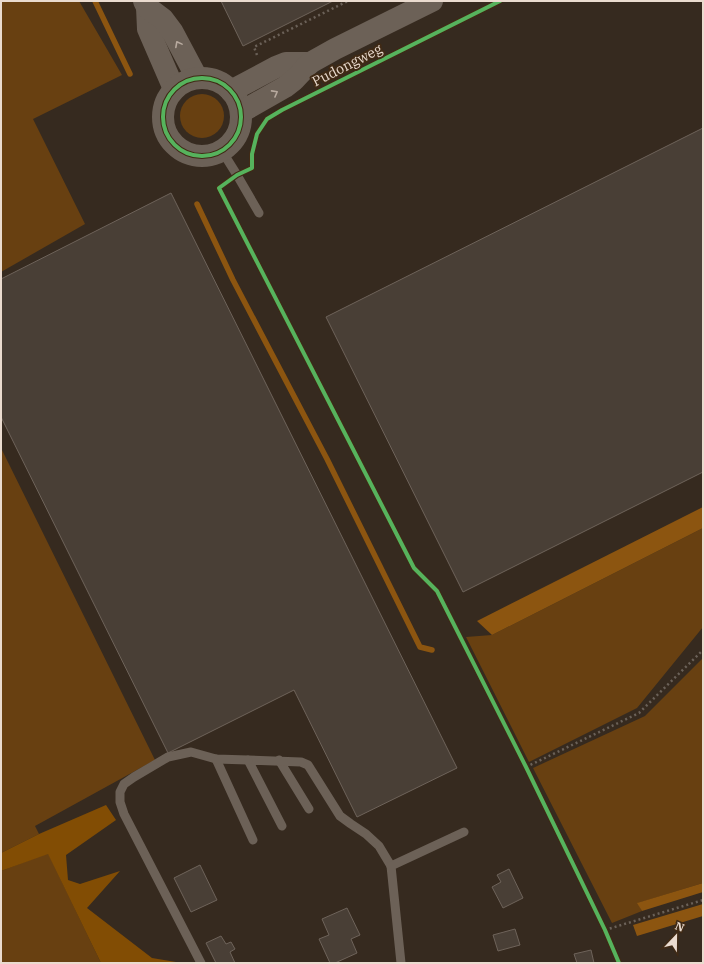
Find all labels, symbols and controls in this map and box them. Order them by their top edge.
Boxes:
street label: Pudongweg [309,39,385,90]
one-way arrow [176,41,183,48]
one-way arrow [270,90,278,97]
north arrow [656,916,696,956]
text: N [673,919,687,935]

